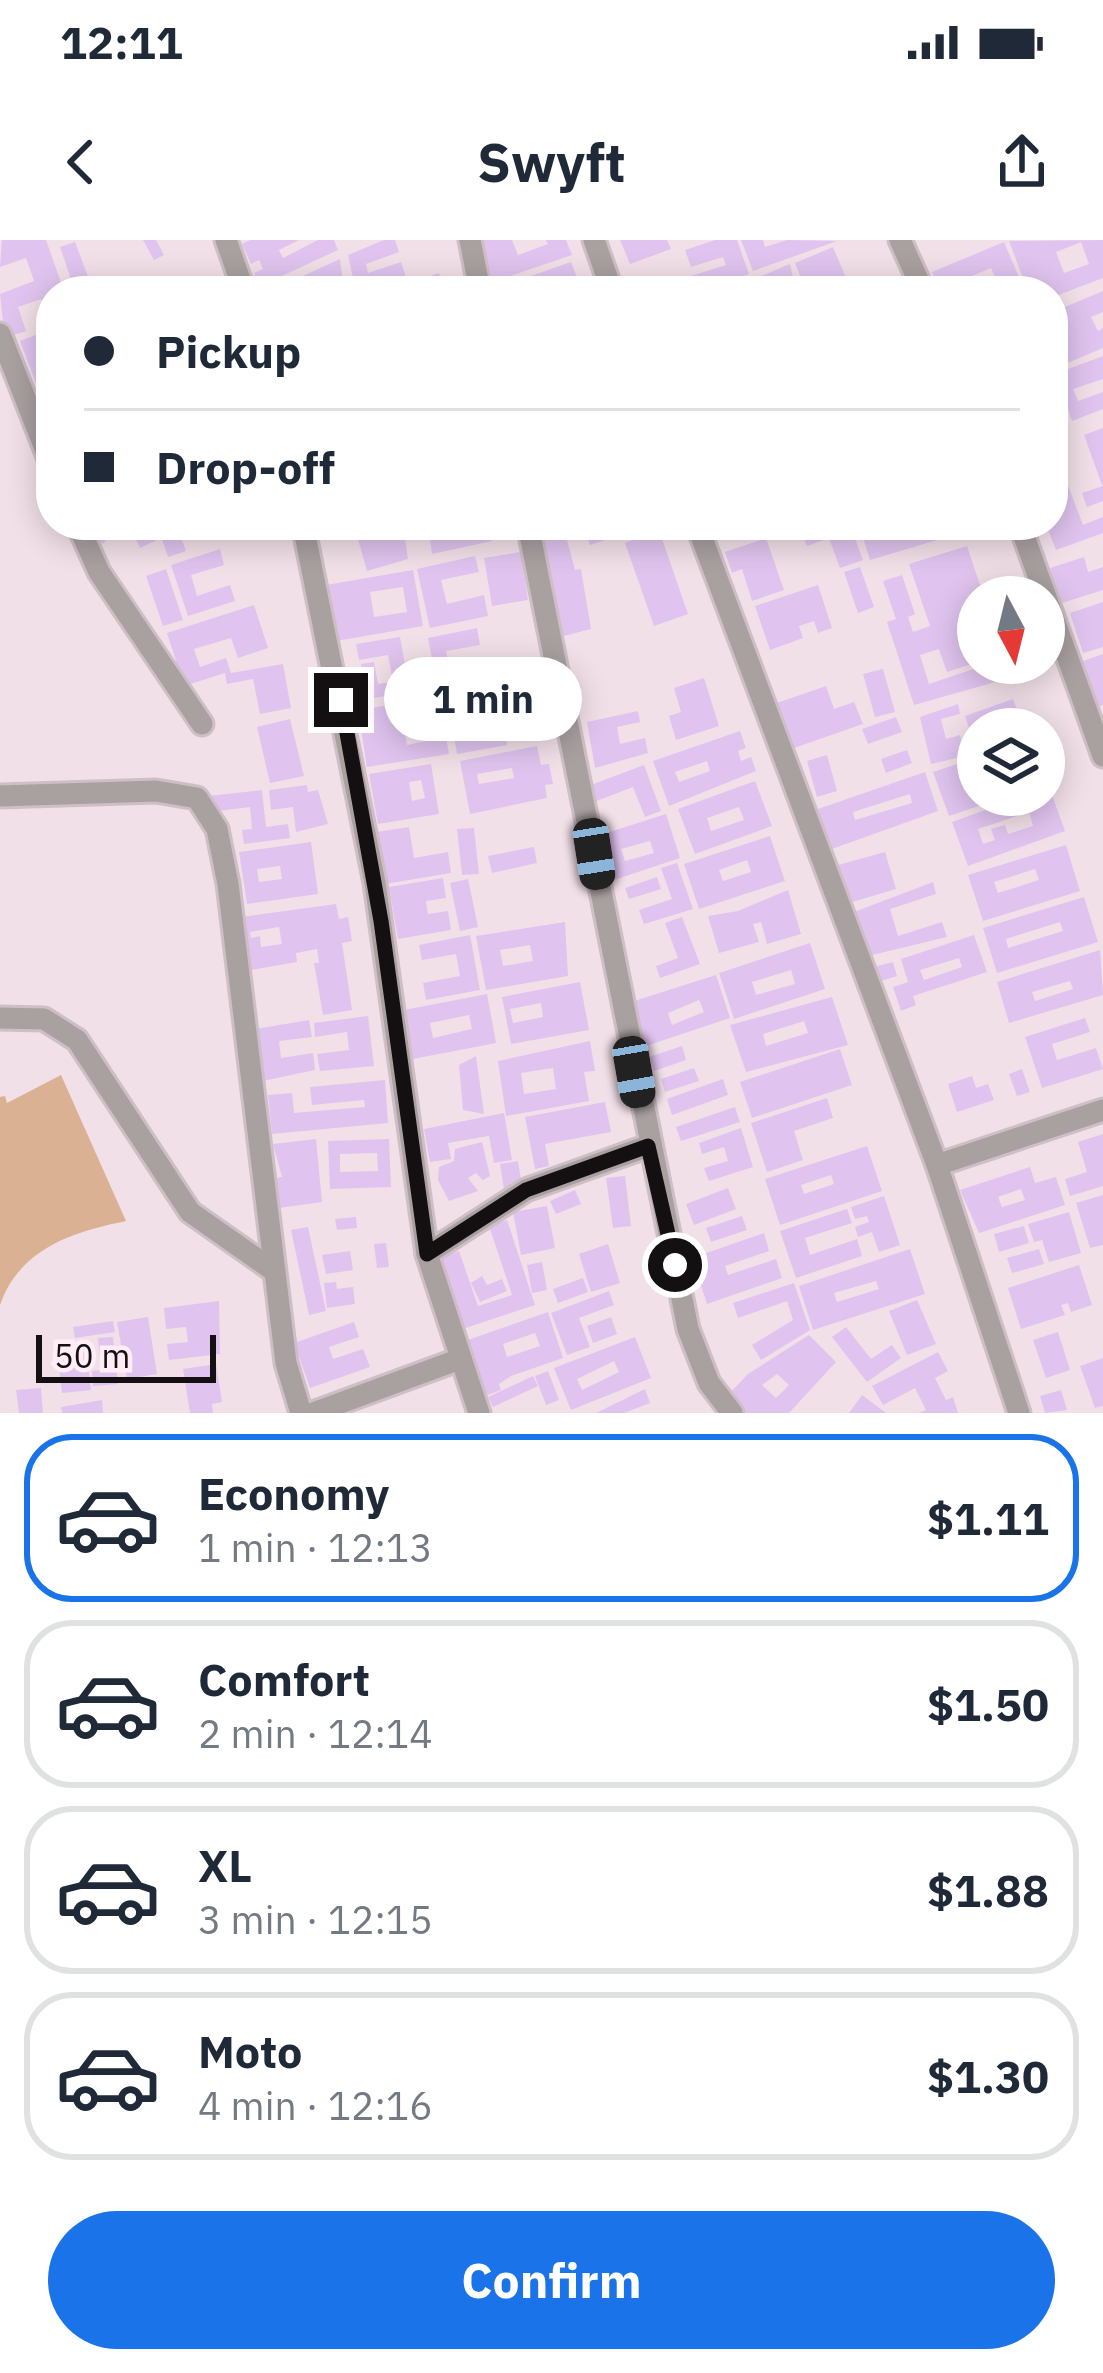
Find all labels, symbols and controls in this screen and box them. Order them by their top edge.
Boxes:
text: 12:11 [60,13,183,71]
text: Swyft [477,127,626,197]
icon: back [48,129,114,195]
icon: share [989,129,1055,195]
text: Pickup [156,322,301,380]
text: Drop-off [156,438,335,496]
north arrow [957,576,1065,684]
map controls [957,576,1065,816]
callout: 1 min [383,658,581,742]
route end [314,673,368,727]
text: 1 min [432,673,534,724]
button: layers [957,708,1065,816]
car [571,816,617,892]
car [610,1033,658,1111]
route start [648,1238,702,1292]
scale bar [36,1329,216,1382]
text: 50 m [54,1334,130,1377]
icon: car [54,1464,162,1572]
text: Economy [198,1464,389,1522]
text: $1.11 [927,1489,1049,1547]
text: 1 min · 12:13 [198,1522,433,1573]
icon: car [54,1650,162,1758]
text: Comfort [198,1650,370,1708]
text: $1.50 [927,1675,1049,1733]
text: 2 min · 12:14 [198,1708,433,1759]
icon: car [54,1836,162,1944]
text: XL [198,1836,252,1894]
text: $1.88 [927,1861,1049,1919]
text: 3 min · 12:15 [198,1894,433,1945]
icon: car [54,2022,162,2130]
text: Moto [198,2022,302,2080]
text: $1.30 [927,2047,1049,2105]
text: 4 min · 12:16 [198,2080,433,2131]
button: Confirm [48,2211,1055,2349]

